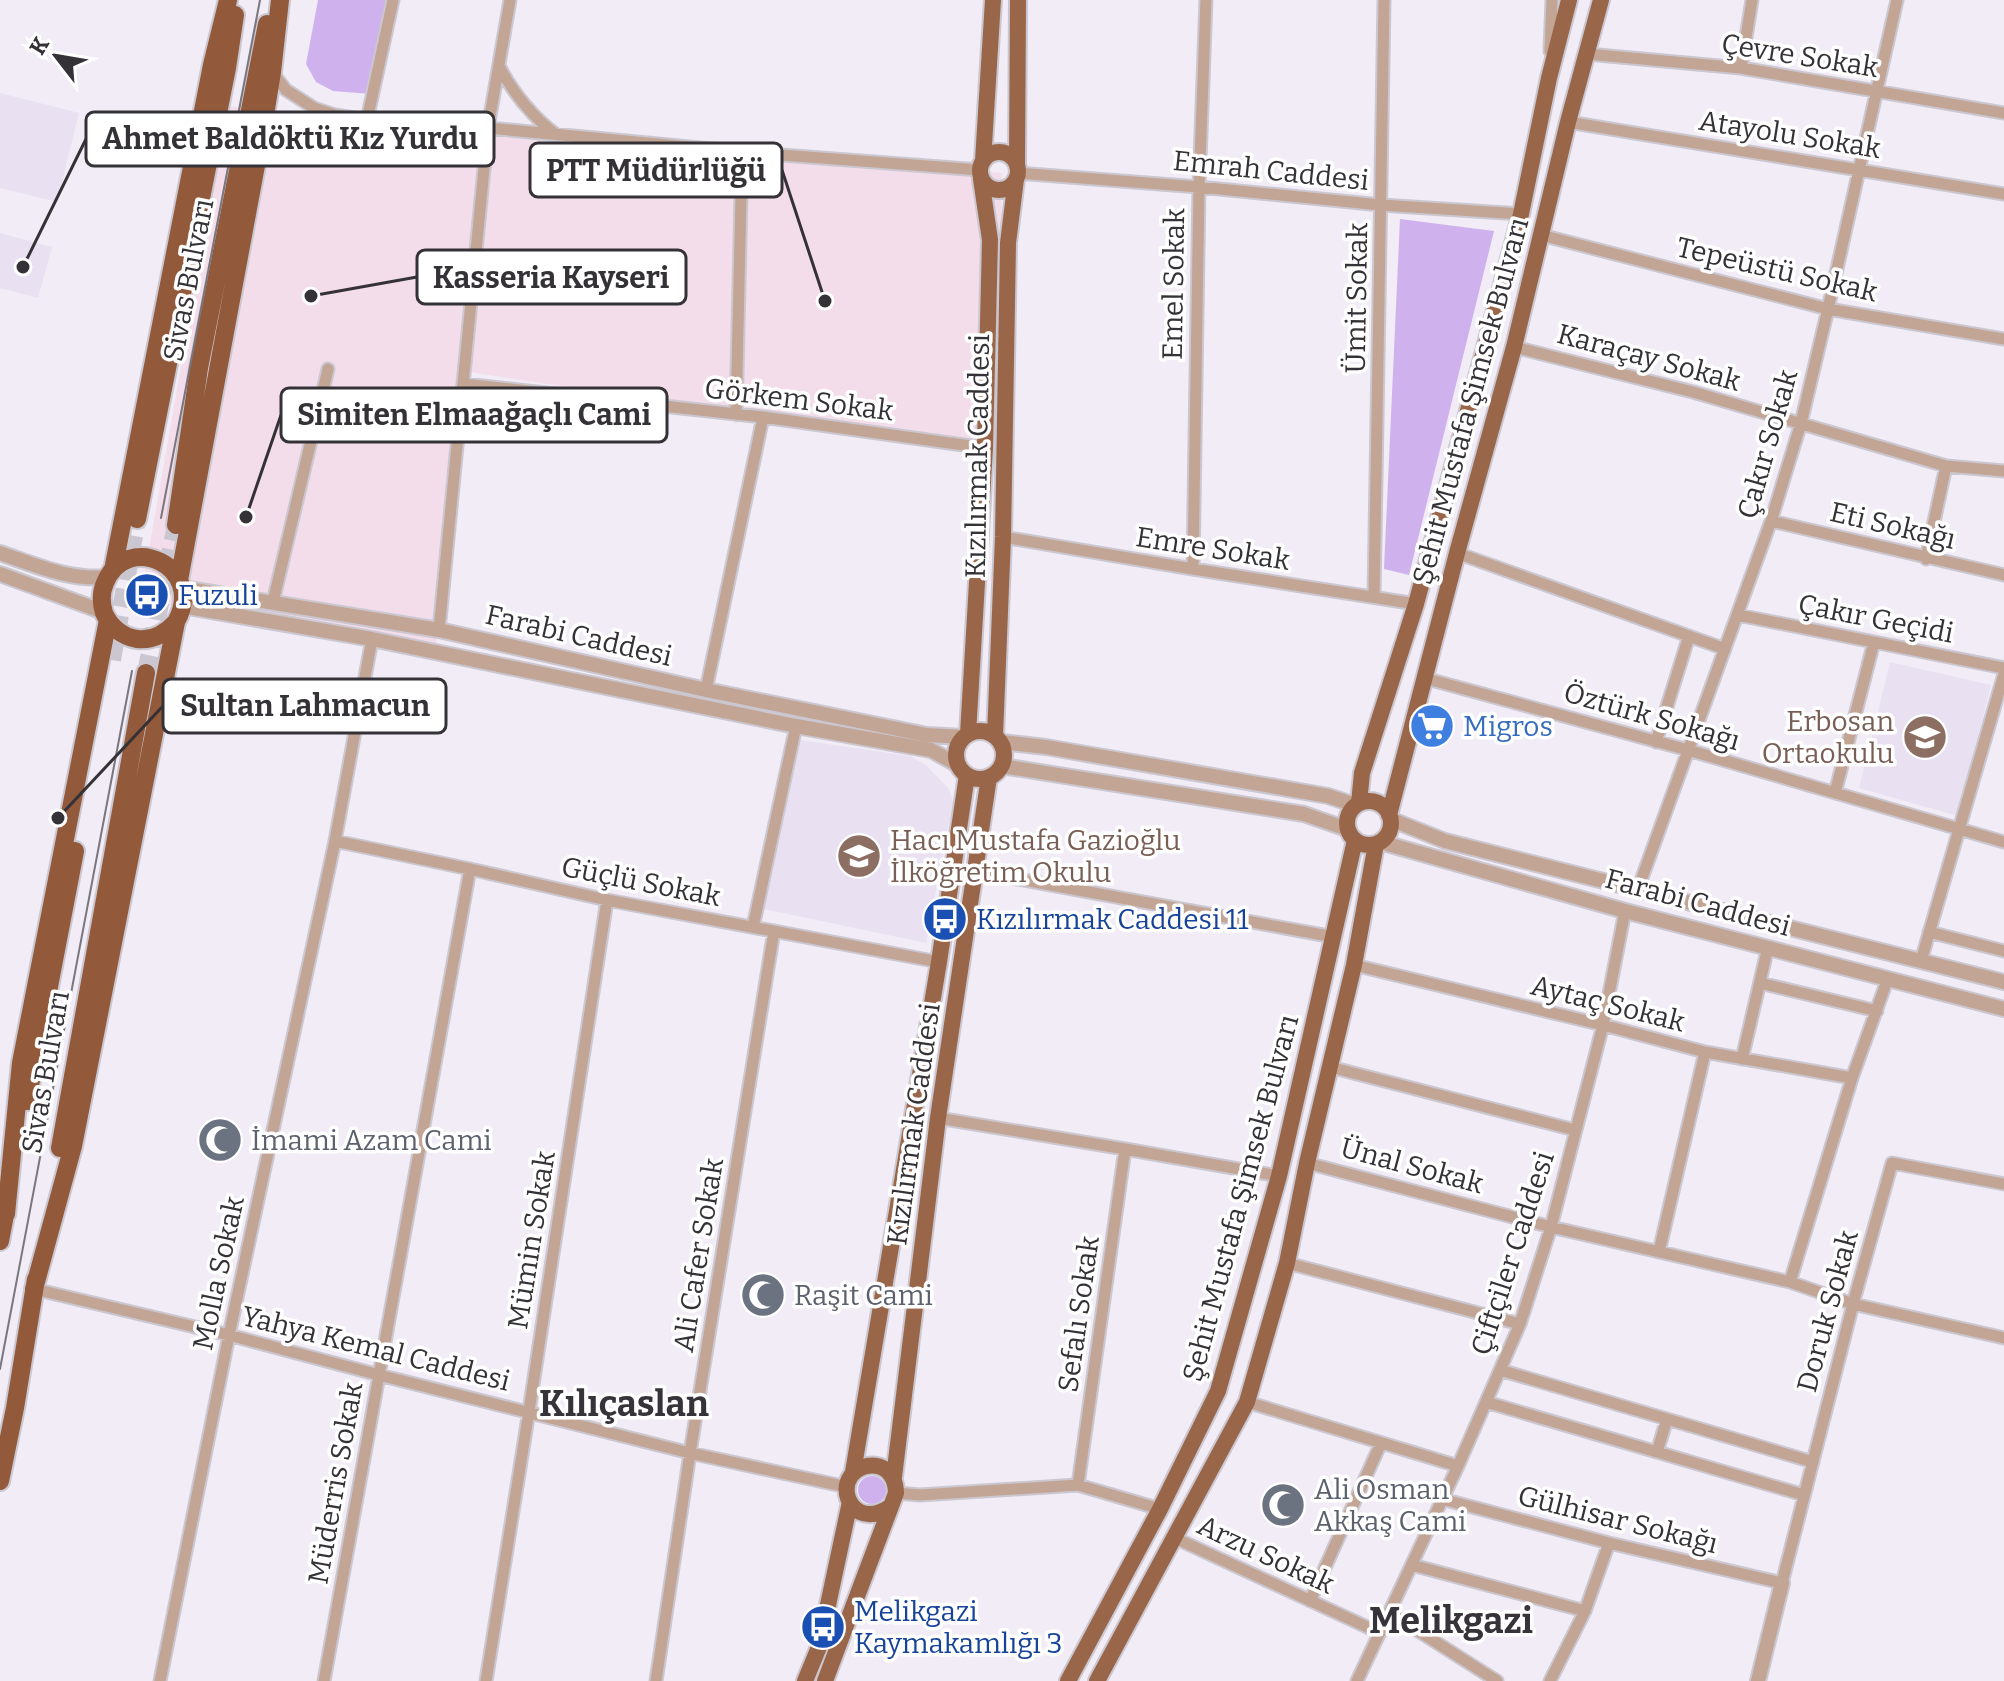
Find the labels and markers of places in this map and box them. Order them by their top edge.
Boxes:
callout: Ahmet Baldöktü Kız Yurdu [86,112,494,166]
callout: PTT Müdürlüğü [530,143,782,197]
callout: Kasseria Kayseri [417,250,686,304]
callout: Simiten Elmaağaçlı Cami [281,388,667,442]
bus stop icon: Fuzuli [123,571,171,619]
place label: Fuzuli [178,579,258,612]
callout: Sultan Lahmacun [163,679,446,733]
supermarket icon: Migros [1408,702,1456,750]
place label: Erbosan Ortaokulu [1762,705,1894,770]
place label: Migros [1463,710,1553,743]
school or university icon: Erbosan Ortaokulu [1901,713,1949,761]
place label: Hacı Mustafa Gazioğlu İlköğretim Okulu [890,824,1181,889]
school or university icon: Hacı Mustafa Gazioğlu İlköğretim Okulu [835,832,883,880]
bus stop icon: Kızılırmak Caddesi 11 [921,895,969,943]
place label: Kızılırmak Caddesi 11 [976,903,1249,936]
mosque icon: İmami Azam Cami [196,1116,244,1164]
place label: İmami Azam Cami [251,1124,492,1157]
mosque icon: Raşit Cami [739,1271,787,1319]
place label: Raşit Cami [794,1279,933,1312]
place label: Ali Osman Akkaş Cami [1314,1473,1466,1538]
mosque icon: Ali Osman Akkaş Cami [1259,1481,1307,1529]
place label: Melikgazi Kaymakamlığı 3 [854,1595,1062,1660]
bus stop icon: Melikgazi Kaymakamlığı 3 [799,1603,847,1651]

